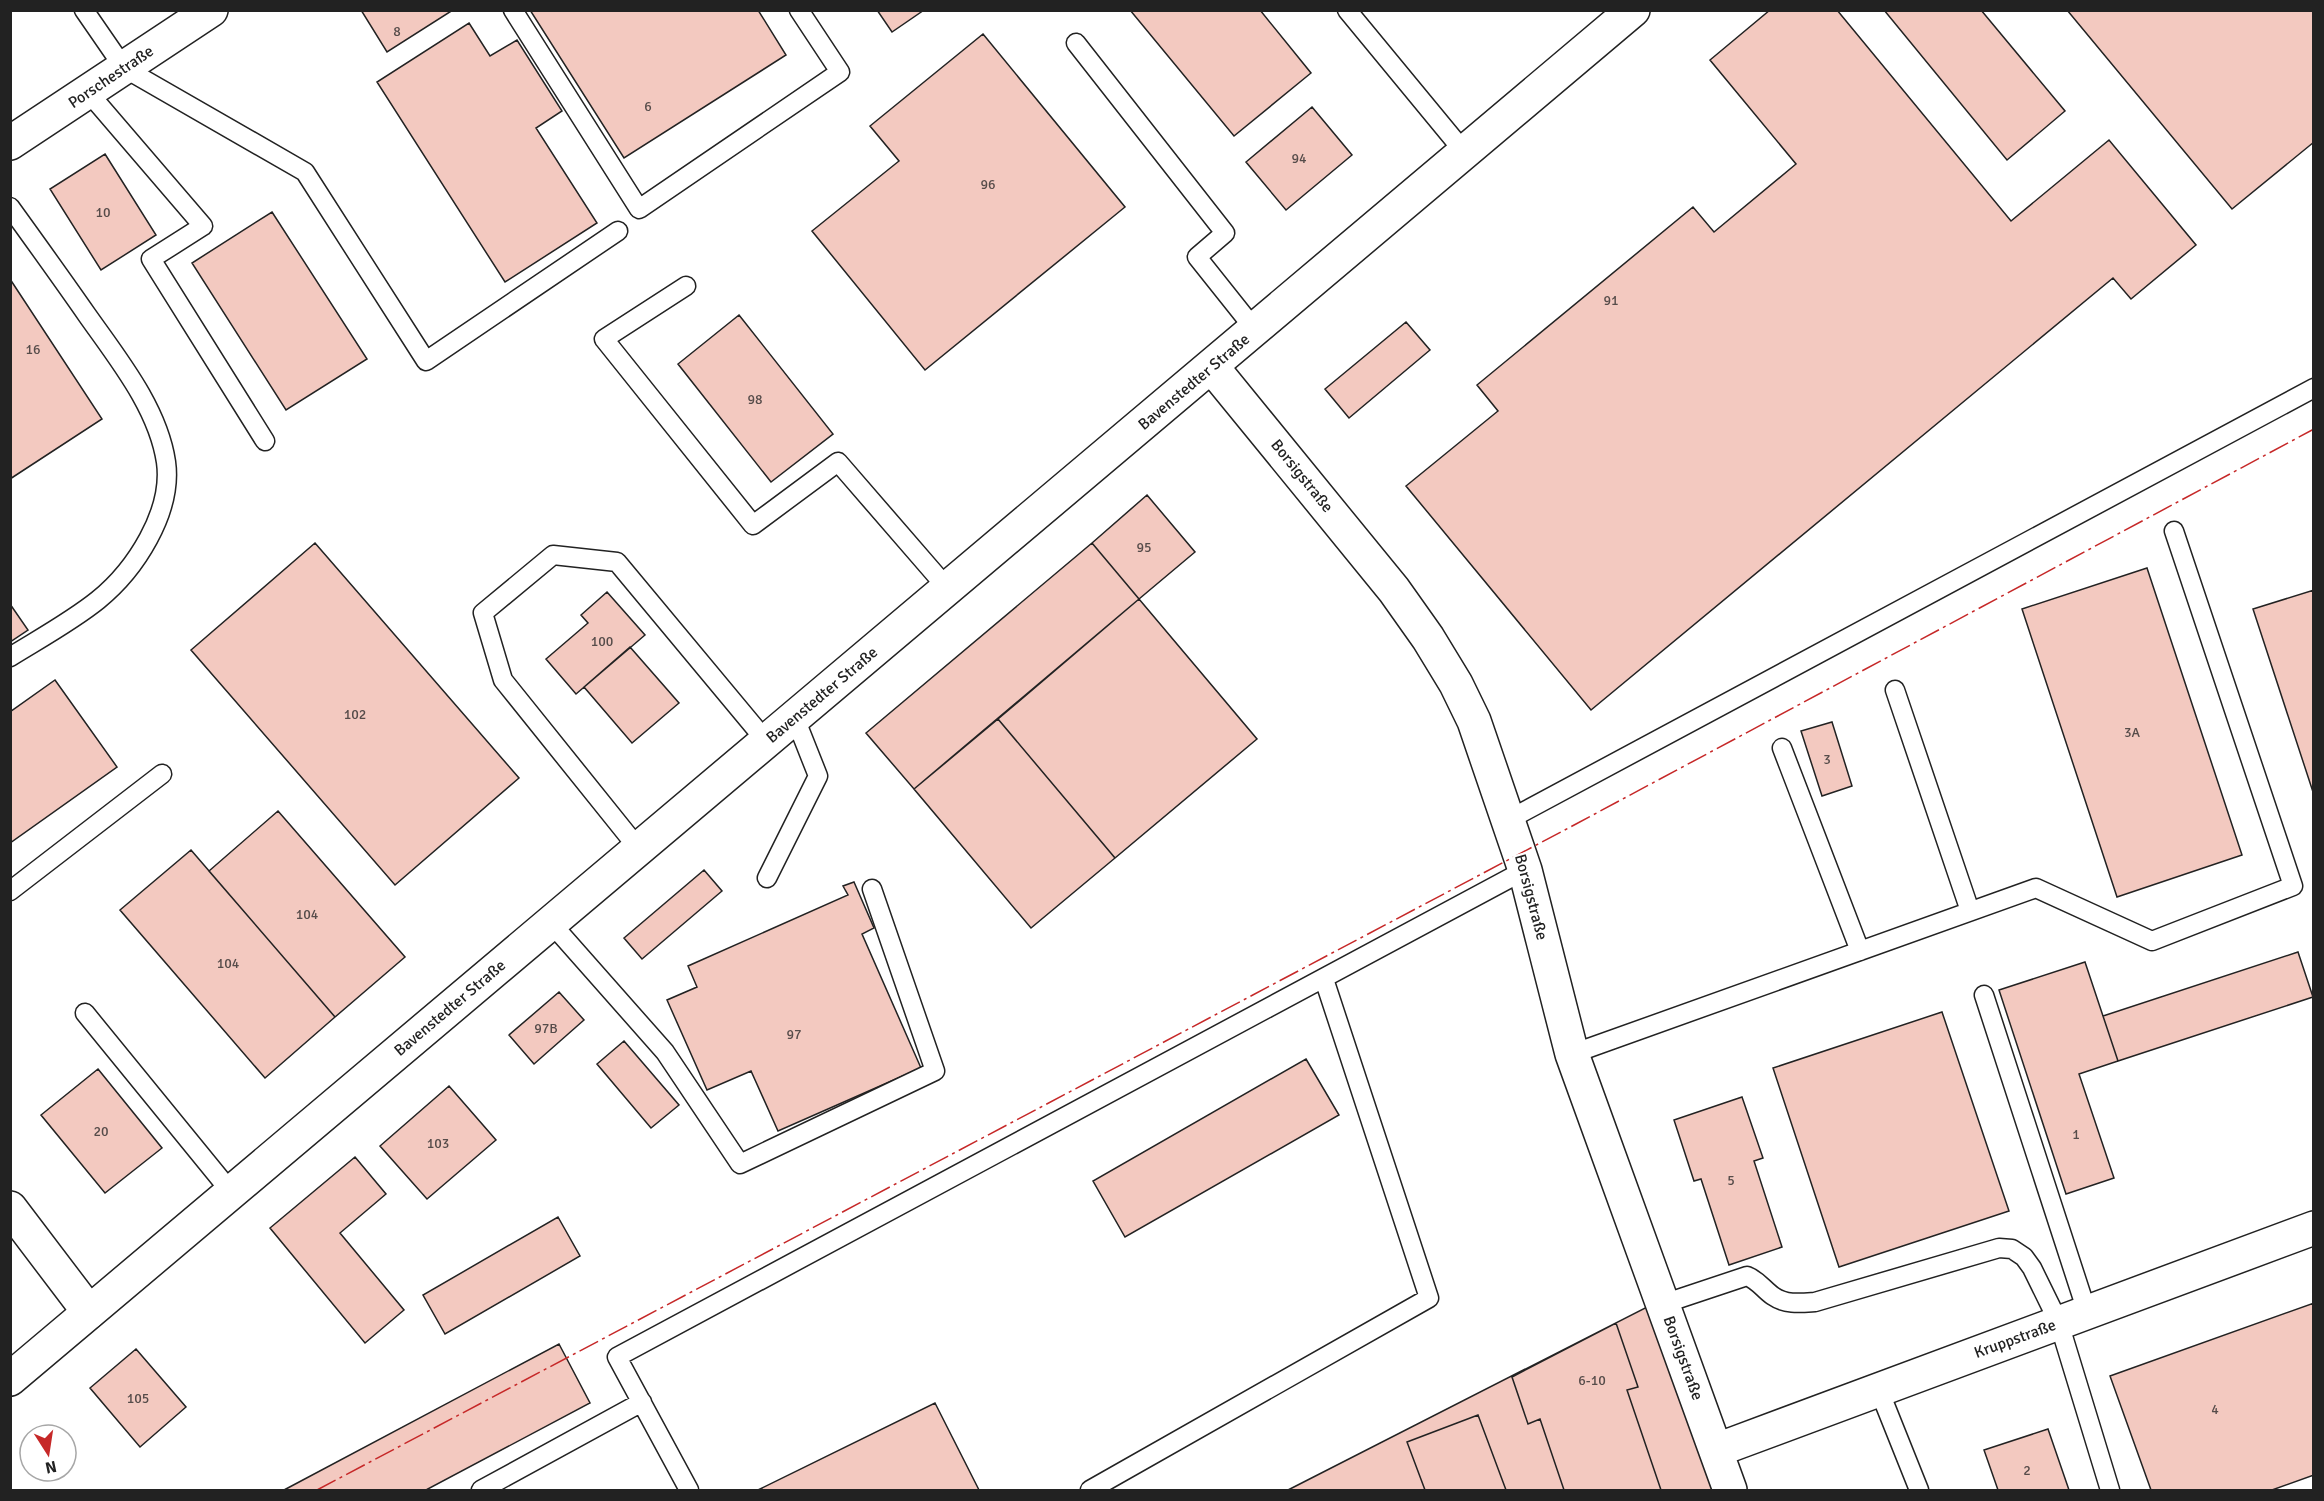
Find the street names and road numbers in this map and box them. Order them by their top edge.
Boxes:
street label: Porschestraße [65,41,157,113]
street label: Bavenstedter Straße [1134,329,1254,435]
street label: Borsigstraße [1266,435,1338,517]
street label: Bavenstedter Straße [762,642,882,748]
street label: Borsigstraße [1510,852,1552,942]
street label: Bavenstedter Straße [390,955,510,1061]
street label: Borsigstraße [1659,1313,1707,1403]
street label: Kruppstraße [1971,1315,2059,1363]

